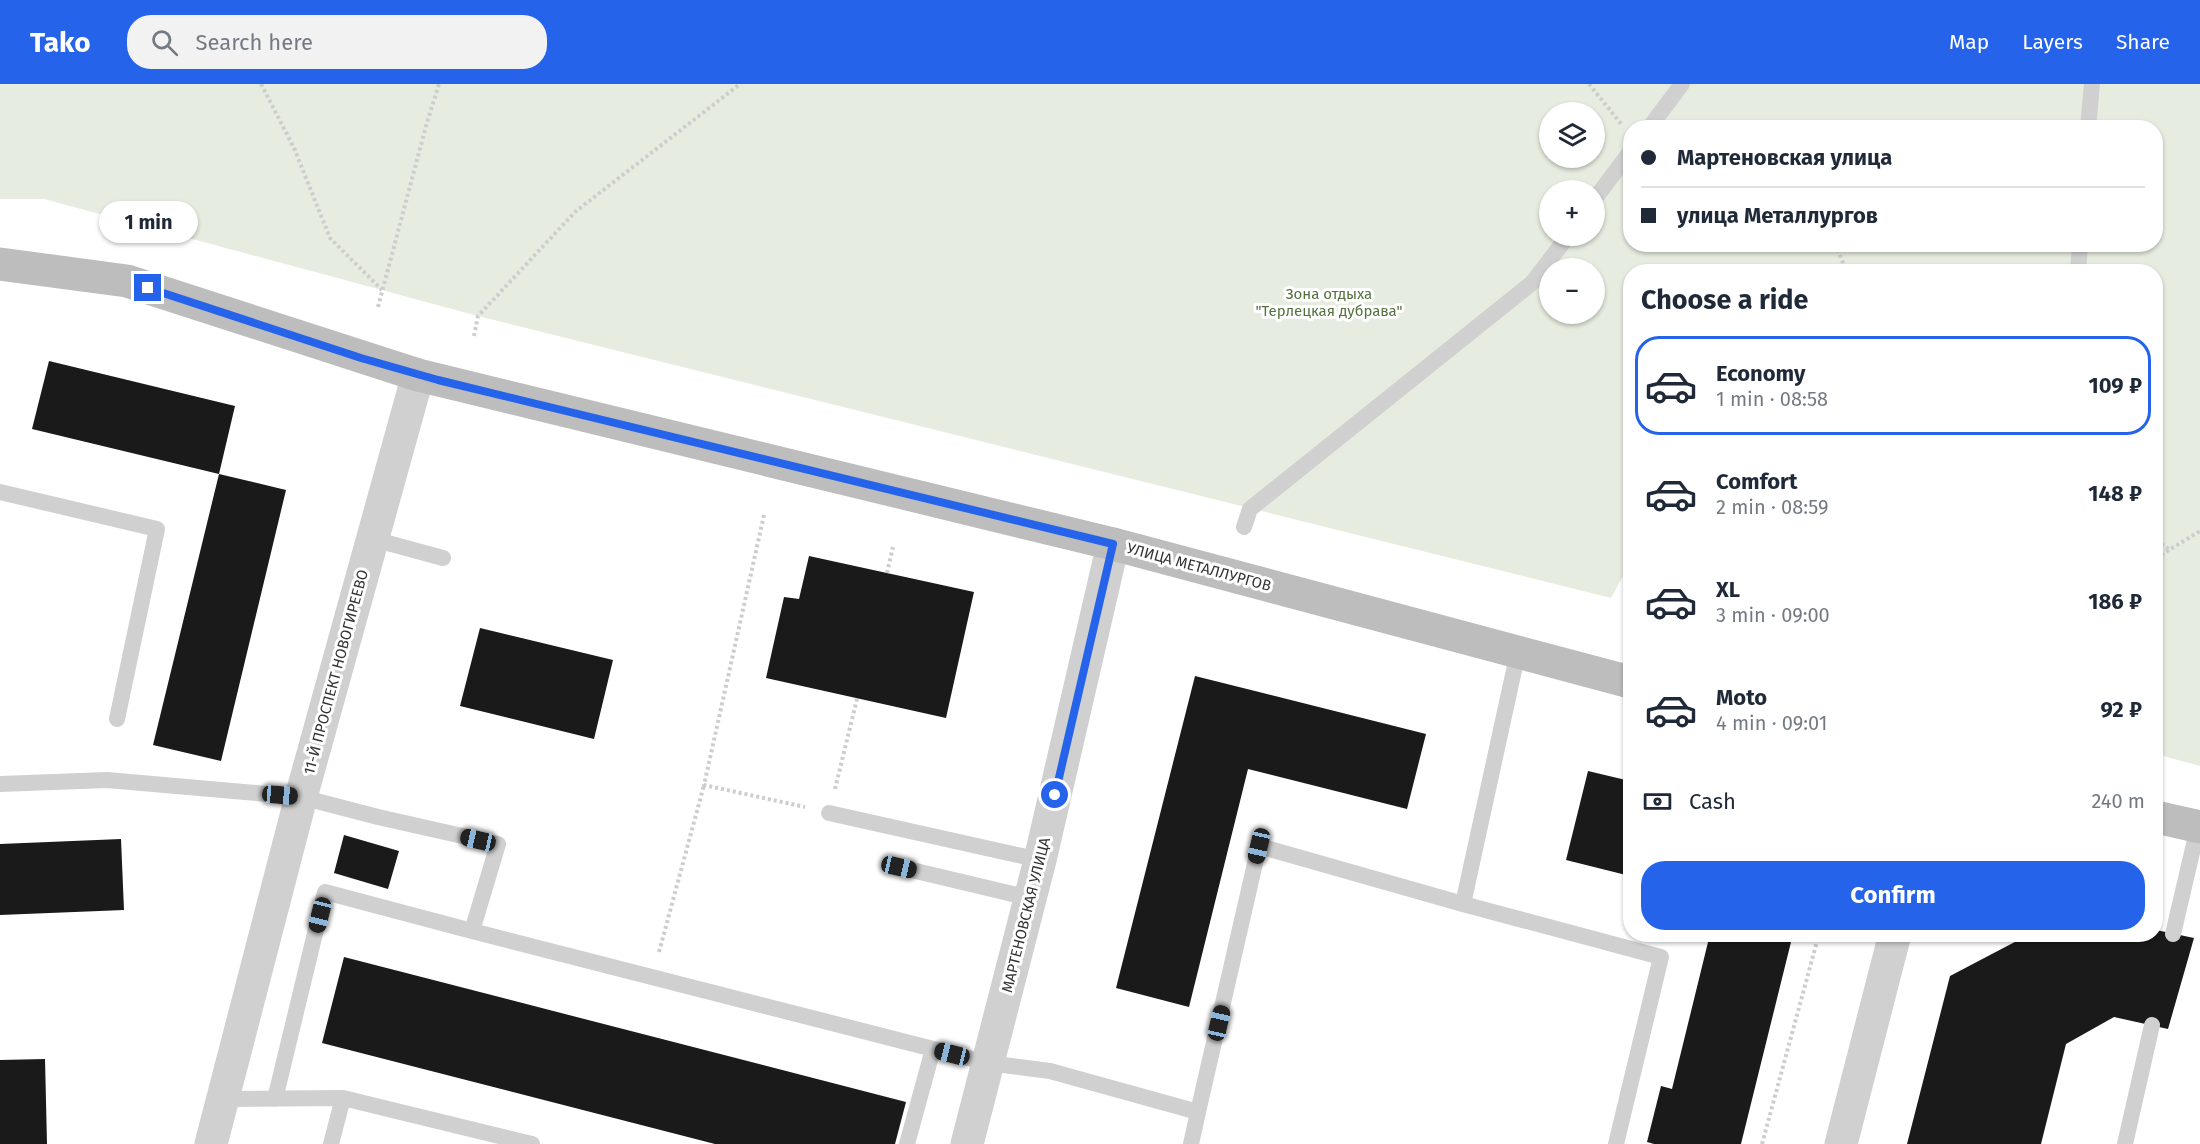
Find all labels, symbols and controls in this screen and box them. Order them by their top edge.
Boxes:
search box [127,15,547,69]
text: Tako [30,26,91,59]
icon: search [148,26,181,59]
text: Search here [196,29,313,56]
text: Map [1949,29,1989,55]
text: Layers [2022,29,2083,55]
text: Share [2116,29,2170,55]
map controls [1539,102,1605,324]
button: layers [1539,102,1605,168]
text: Мартеновская улица [1677,144,1892,171]
button: + [1539,180,1605,246]
callout: 1 min [98,201,198,243]
text: улица Металлургов [1677,202,1878,229]
text: 1 min [124,210,173,234]
button: − [1539,258,1605,324]
route end [134,274,161,301]
text: Choose a ride [1641,284,1808,316]
park label: Зона отдыха "Терлецкая дубрава" [1255,285,1403,320]
icon: car [1644,359,1698,413]
text: Economy [1716,360,1805,387]
text: 109 ₽ [2089,372,2142,399]
text: 1 min · 08:58 [1716,387,1828,411]
icon: car [1644,467,1698,521]
text: Comfort [1716,468,1797,495]
text: 148 ₽ [2088,480,2142,507]
text: 2 min · 08:59 [1716,495,1828,519]
street label: УЛИЦА МЕТАЛЛУРГОВ [1125,539,1273,595]
street label: 11-Й ПРОСПЕКТ НОВОГИРЕЕВО [300,567,372,777]
icon: car [1644,575,1698,629]
text: XL [1716,576,1740,603]
text: 186 ₽ [2088,588,2142,615]
text: 3 min · 09:00 [1716,603,1830,627]
icon: car [1644,683,1698,737]
text: Moto [1716,684,1767,711]
text: 92 ₽ [2100,696,2142,723]
text: 4 min · 09:01 [1716,711,1827,735]
route start [1041,781,1068,808]
car [261,784,299,806]
icon: cash [1641,785,1674,818]
text: Cash [1689,788,1736,815]
text: 240 m [2091,789,2145,813]
car [1246,826,1272,866]
car [458,827,498,853]
street label: МАРТЕНОВСКАЯ УЛИЦА [998,835,1054,995]
car [879,854,919,880]
button: Confirm [1641,861,2145,930]
car [307,895,333,935]
car [1206,1003,1232,1043]
car [932,1041,972,1067]

